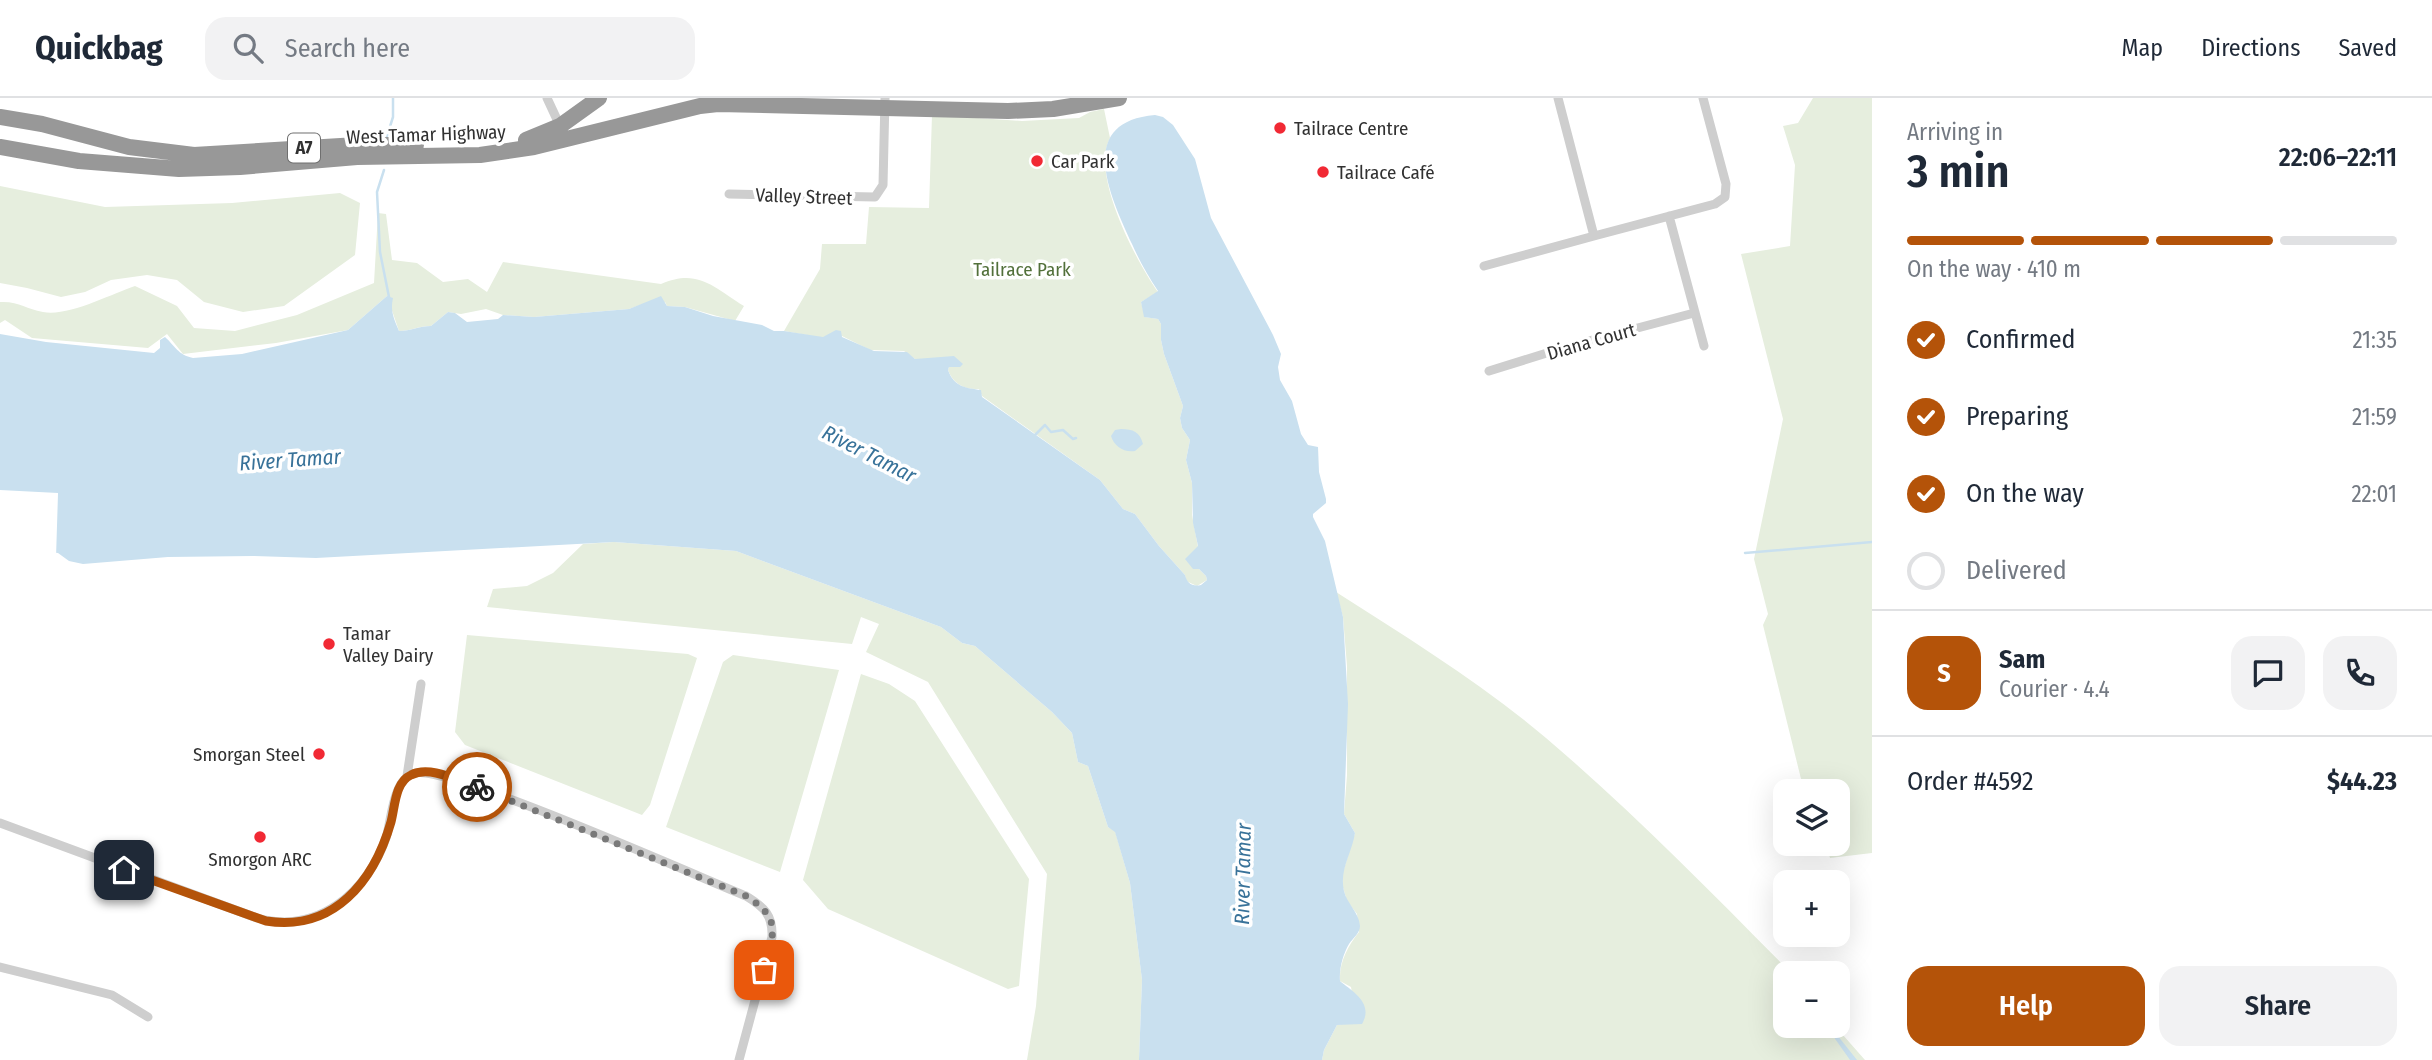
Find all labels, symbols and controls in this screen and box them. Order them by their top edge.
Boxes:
search box [205,17,695,80]
text: Quickbag [35,28,163,68]
icon: search [229,29,267,67]
text: Search here [285,33,410,64]
text: Map [2122,34,2163,62]
text: Directions [2201,34,2300,62]
text: Saved [2338,34,2397,62]
place label: Tailrace Centre [1294,117,1408,140]
text: Arriving in [1907,118,2003,146]
street label: West Tamar Highway [346,120,507,149]
marker: Tailrace Centre [1272,120,1288,136]
road number: A7 [288,134,320,162]
text: 22:06–22:11 [2279,142,2397,173]
text: 3 min [1907,144,2010,199]
place label: Car Park [1051,150,1115,173]
marker: Car Park [1029,153,1045,169]
place label: Tailrace Café [1337,161,1435,184]
marker: Tailrace Café [1315,164,1331,180]
street label: Valley Street [755,183,854,210]
text: On the way · 410 m [1907,255,2081,283]
park label: Tailrace Park [973,258,1071,281]
street label: Diana Court [1544,318,1639,365]
icon: check [1907,321,1945,359]
text: Confirmed [1966,324,2076,355]
text: 21:35 [2352,326,2397,354]
icon: check [1907,398,1945,436]
text: Preparing [1966,401,2068,432]
text: 21:59 [2352,403,2397,431]
water label: River Tamar [818,419,921,489]
water label: River Tamar [238,443,342,477]
icon: check [1907,475,1945,513]
text: On the way [1966,478,2084,509]
text: 22:01 [2351,480,2397,508]
text: Delivered [1966,555,2067,586]
place label: Tamar Valley Dairy [343,622,434,667]
marker: Tamar Valley Dairy [321,636,337,652]
button: chat [2231,636,2305,710]
button: phone [2323,636,2397,710]
text: Sam [1999,644,2045,675]
text: S [1937,658,1951,689]
text: Courier · 4.4 [1999,675,2110,703]
place label: Smorgan Steel [193,743,305,766]
marker: Smorgan Steel [311,746,327,762]
courier [442,752,512,822]
text: Order #4592 [1907,766,2033,797]
text: $44.23 [2327,766,2397,797]
icon: bike [458,768,496,806]
map controls [1773,779,1850,1038]
button: layers [1773,779,1850,856]
water label: River Tamar [1229,822,1257,925]
marker: Smorgon ARC [252,829,268,845]
pin [94,840,154,900]
place label: Smorgon ARC [208,848,312,871]
icon: home [105,851,143,889]
button: + [1773,870,1850,947]
pin [734,940,794,1000]
icon: bag [745,951,783,989]
button: − [1773,961,1850,1038]
button: Help [1907,966,2145,1046]
button: Share [2159,966,2397,1046]

